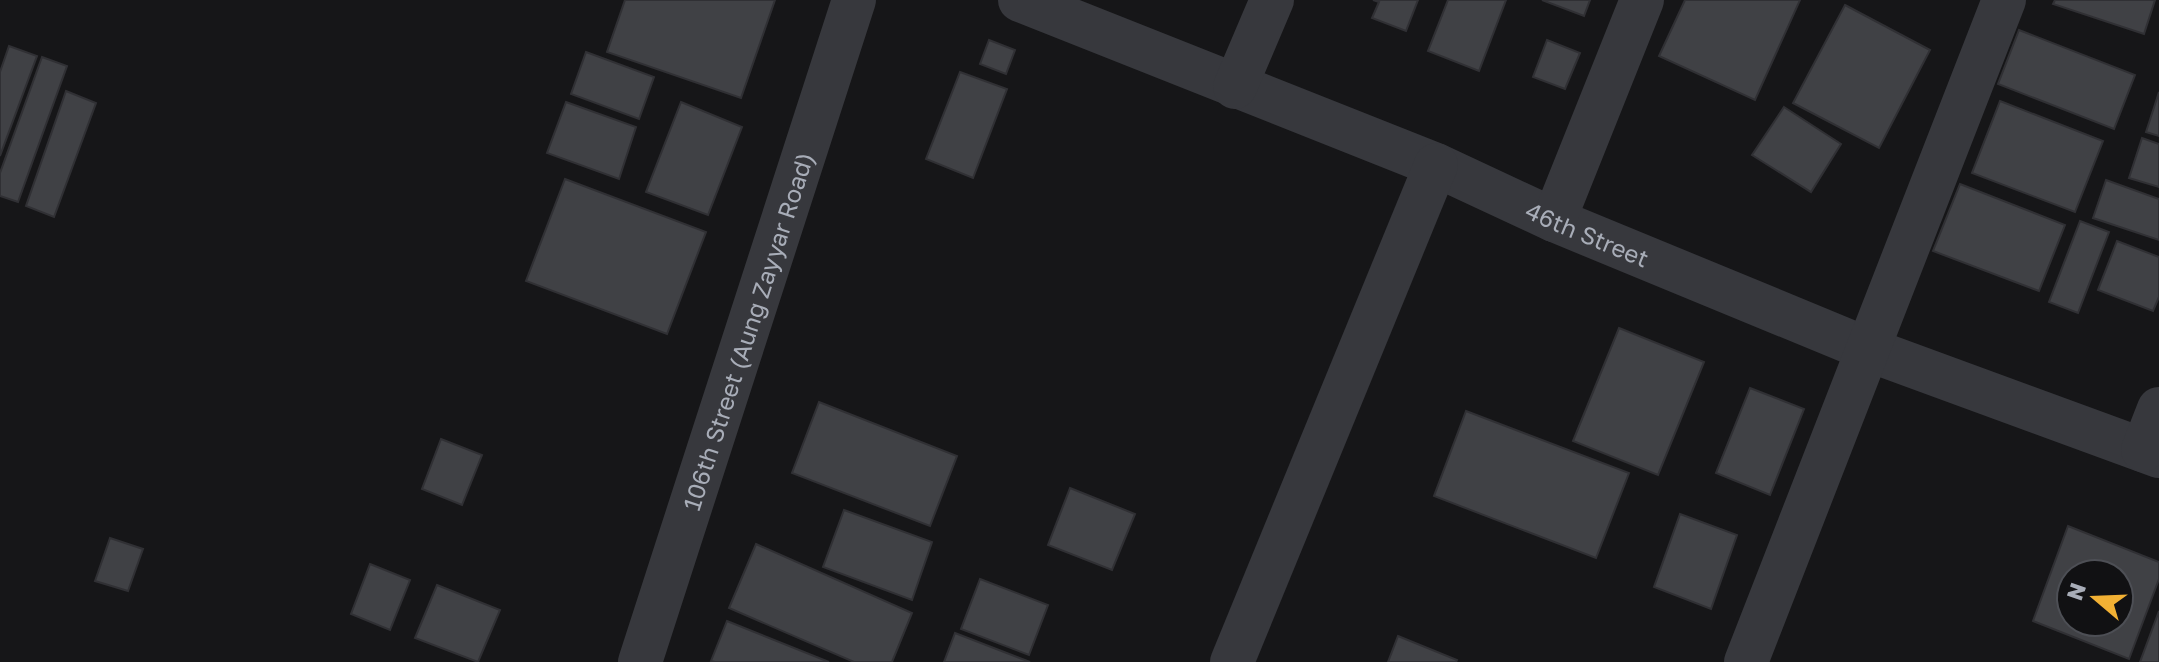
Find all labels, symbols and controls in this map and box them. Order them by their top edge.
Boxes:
street label: 106th Street (Aung Zayyar Road) [676,148,818,514]
street label: 46th Street [1522,195,1653,272]
north arrow [2055,558,2135,638]
text: N [2060,579,2091,604]

